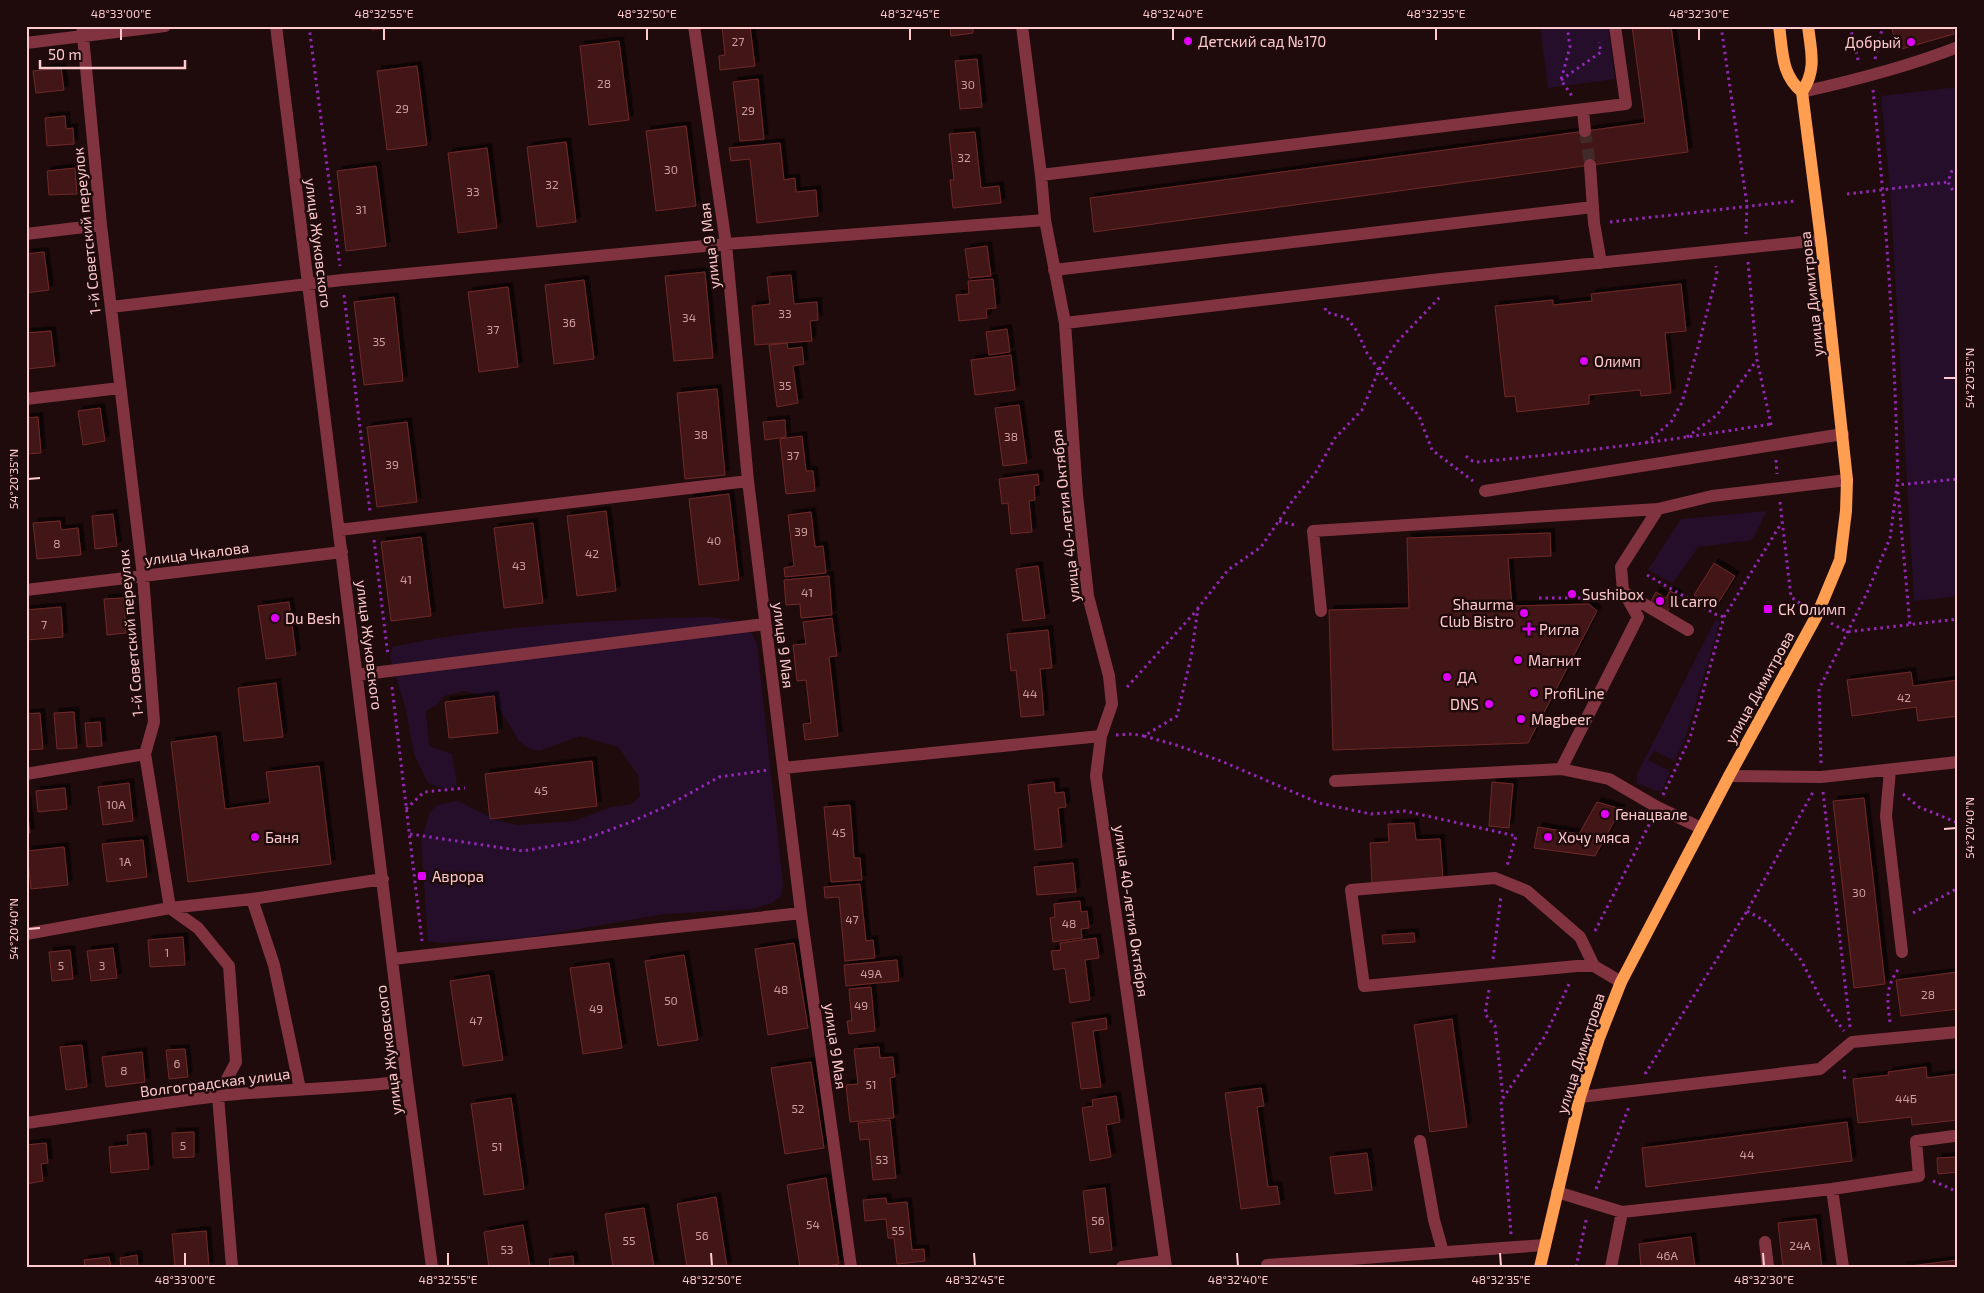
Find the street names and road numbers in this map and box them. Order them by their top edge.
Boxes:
street label: 1-й Советский переулок [68,147,105,315]
street label: улица Жуковского [301,177,336,309]
street label: улица 9 Мая [695,202,724,290]
street label: улица Димитрова [1795,230,1828,357]
street label: улица 40-летия Октября [1047,429,1084,603]
street label: улица Чкалова [144,538,250,569]
street label: 1-й Советский переулок [114,549,147,717]
street label: улица Жуковского [352,579,387,711]
street label: улица 9 Мая [769,601,798,689]
street label: улица Димитрова [1721,628,1798,747]
street label: улица 40-летия Октября [1110,824,1153,998]
street label: улица Жуковского [371,984,406,1116]
street label: улица Димитрова [1552,990,1609,1116]
street label: улица 9 Мая [820,1002,851,1090]
street label: Волгоградская улица [139,1064,291,1101]

